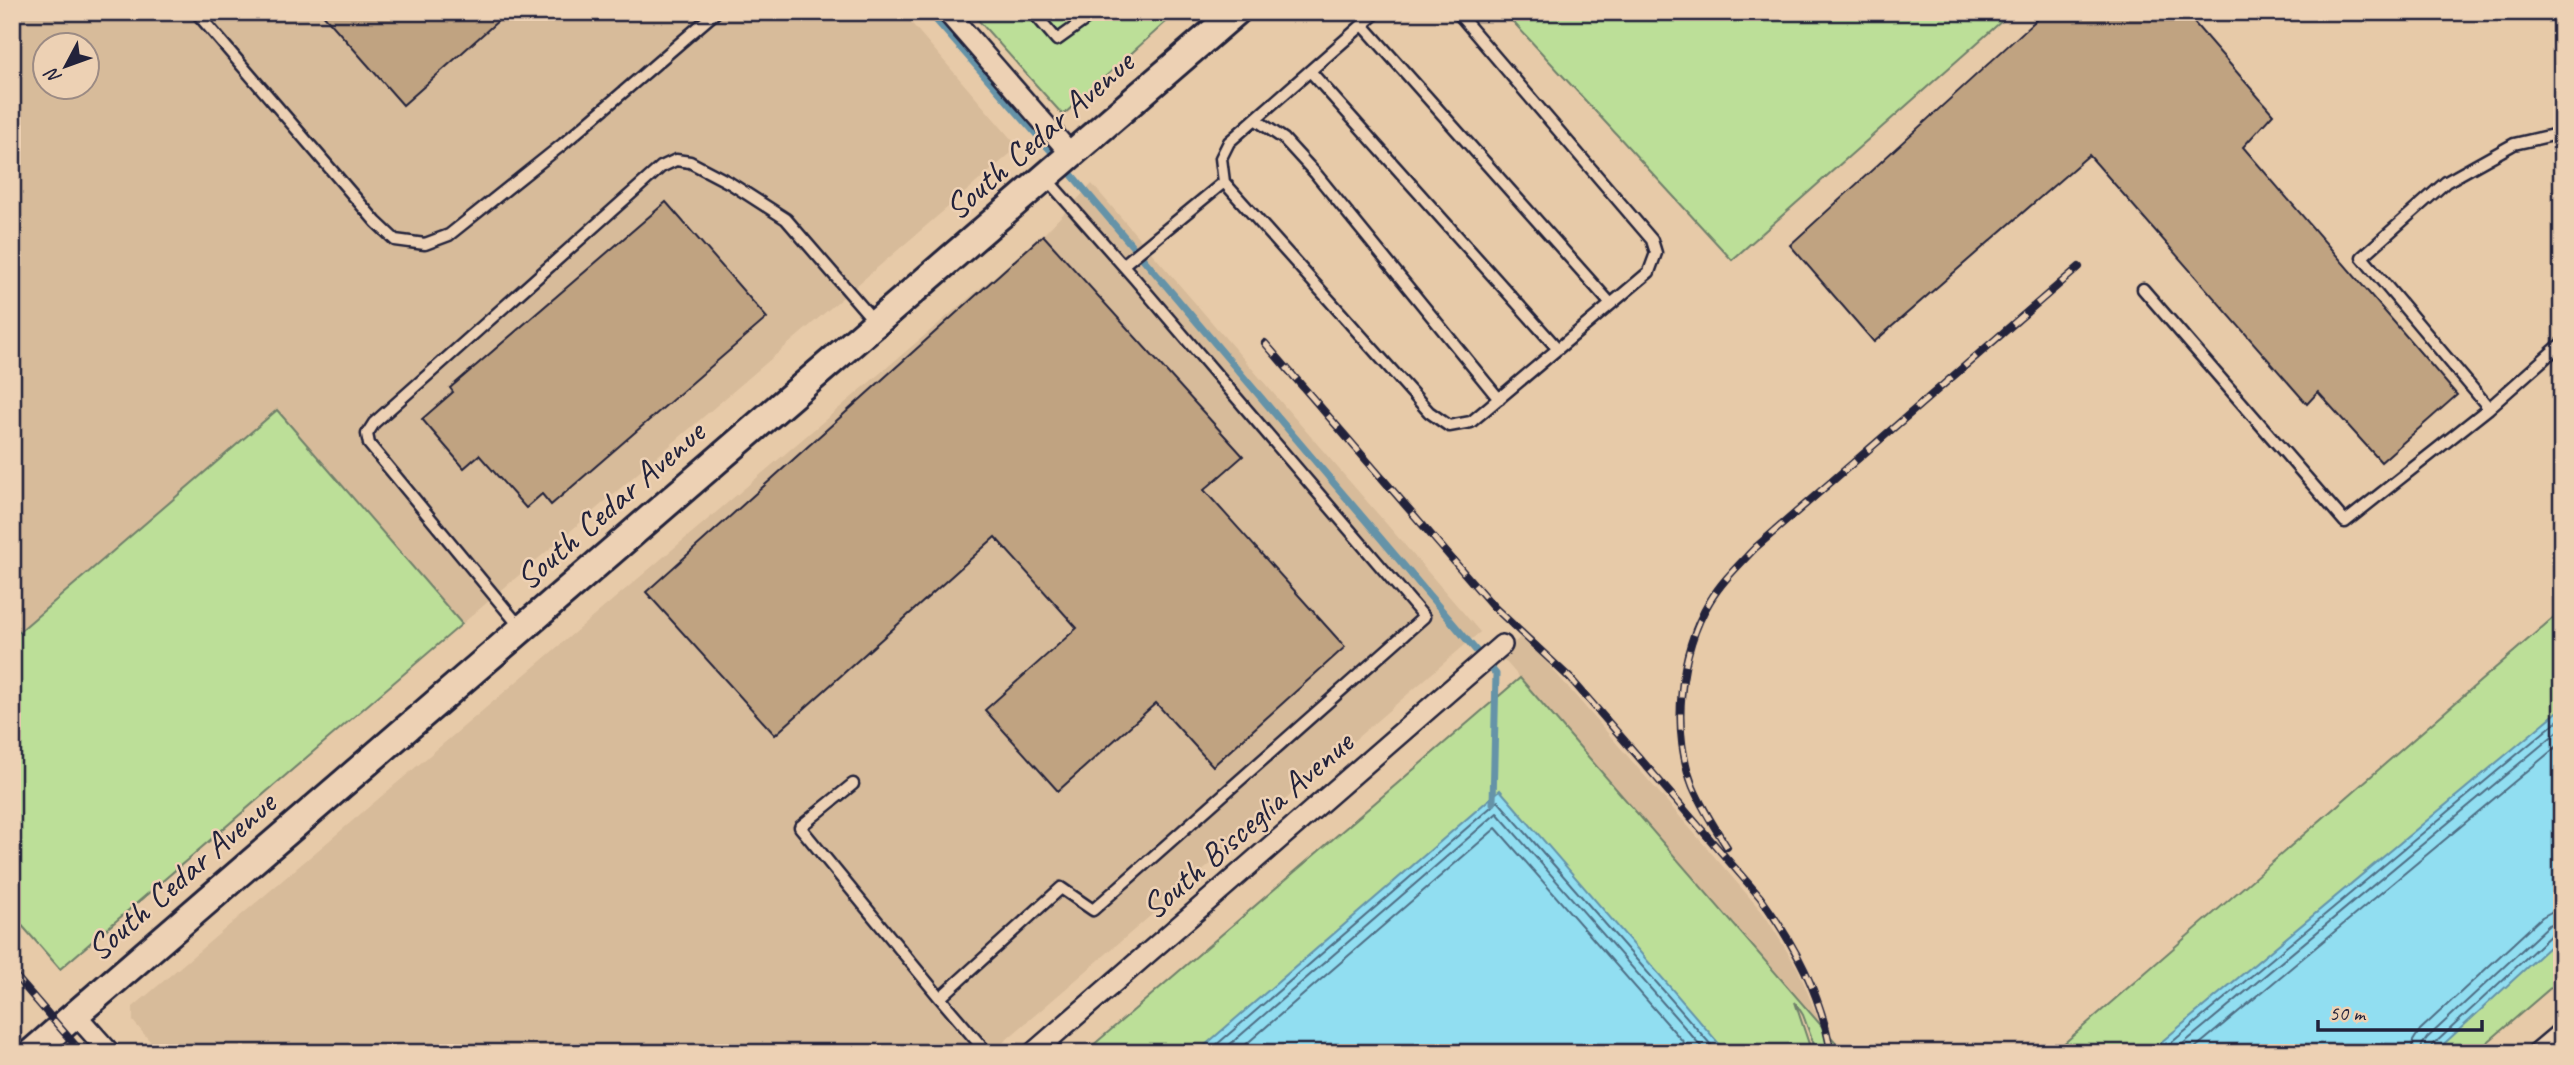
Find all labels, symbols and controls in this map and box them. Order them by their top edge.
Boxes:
north arrow [32,32,102,102]
street label: South Cedar Avenue [935,39,1145,230]
text: N [39,62,67,89]
street label: South Cedar Avenue [506,409,716,600]
street label: South Bisceglia Avenue [1132,719,1364,929]
street label: South Cedar Avenue [77,780,287,971]
scale bar [2318,988,2483,1032]
text: 50 m [2329,1000,2367,1026]

